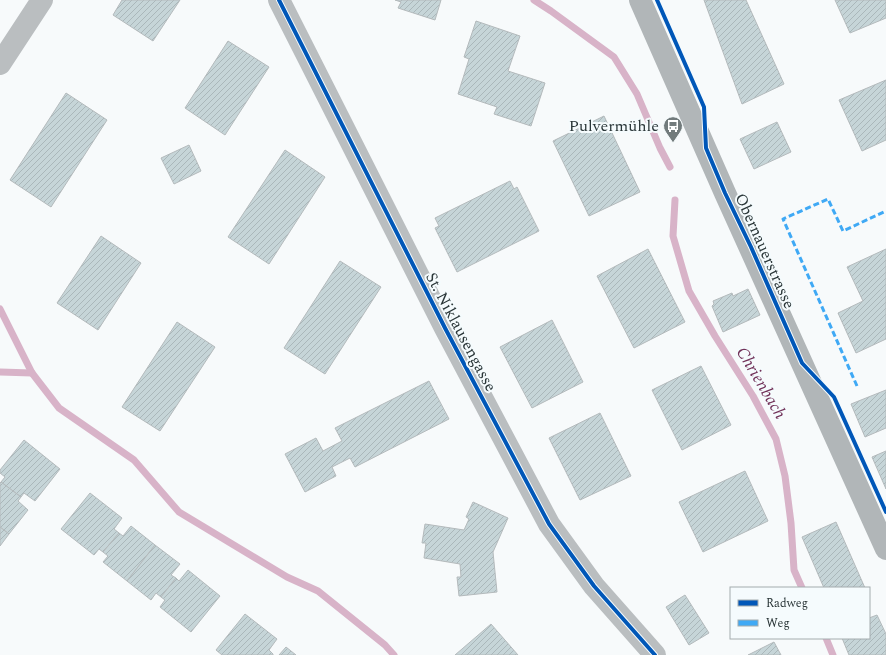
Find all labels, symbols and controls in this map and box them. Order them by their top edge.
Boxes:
place label: Pulvermühle [569,114,659,138]
bus stop icon: Pulvermühle [662,115,684,143]
street label: Obernauerstrasse [729,189,801,313]
street label: St. Niklausengasse [419,268,503,396]
water label: Chrienbach [729,342,793,424]
legend [730,587,870,639]
text: Radweg [766,594,808,613]
text: Weg [766,614,790,633]

